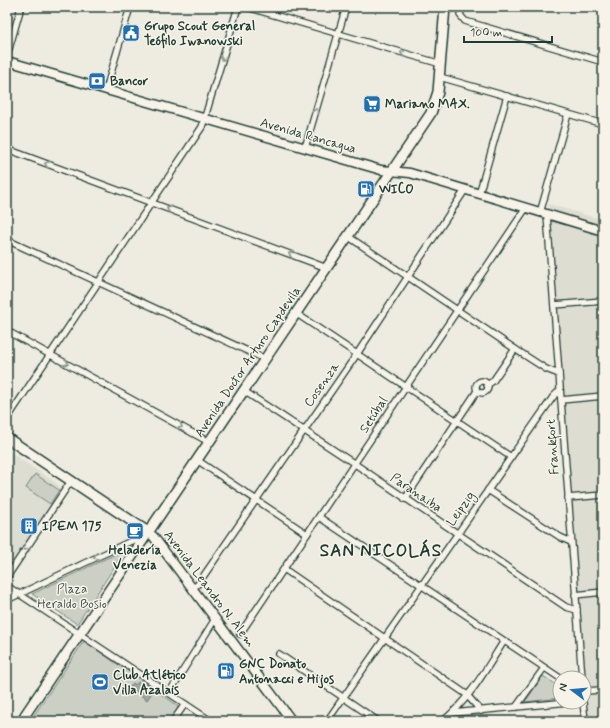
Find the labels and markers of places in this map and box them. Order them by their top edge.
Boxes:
place label: Grupo Scout General Teófilo Iwanowski [144,18,255,50]
public building icon: Grupo Scout General Teófilo Iwanowski [121,23,141,43]
bank icon: Bancor [87,71,107,91]
place label: Bancor [110,73,149,90]
supermarket icon: Mariano MAX. [362,94,382,114]
place label: Mariano MAX. [385,96,470,113]
fuel station icon: WICO [356,179,376,199]
place label: WICO [378,181,414,198]
building icon: IPEM 175 [19,516,39,536]
place label: IPEM 175 [42,518,102,535]
cafe icon: Heladería Venezia [125,521,145,541]
place label: Heladería Venezia [109,542,162,574]
place label: GNC Donato Antonacci e Hijos [239,656,334,689]
fuel station icon: GNC Donato Antonacci e Hijos [216,661,236,681]
place label: Club Atlético Villa Azalais [113,667,186,699]
sports icon: Club Atlético Villa Azalais [90,672,110,692]

